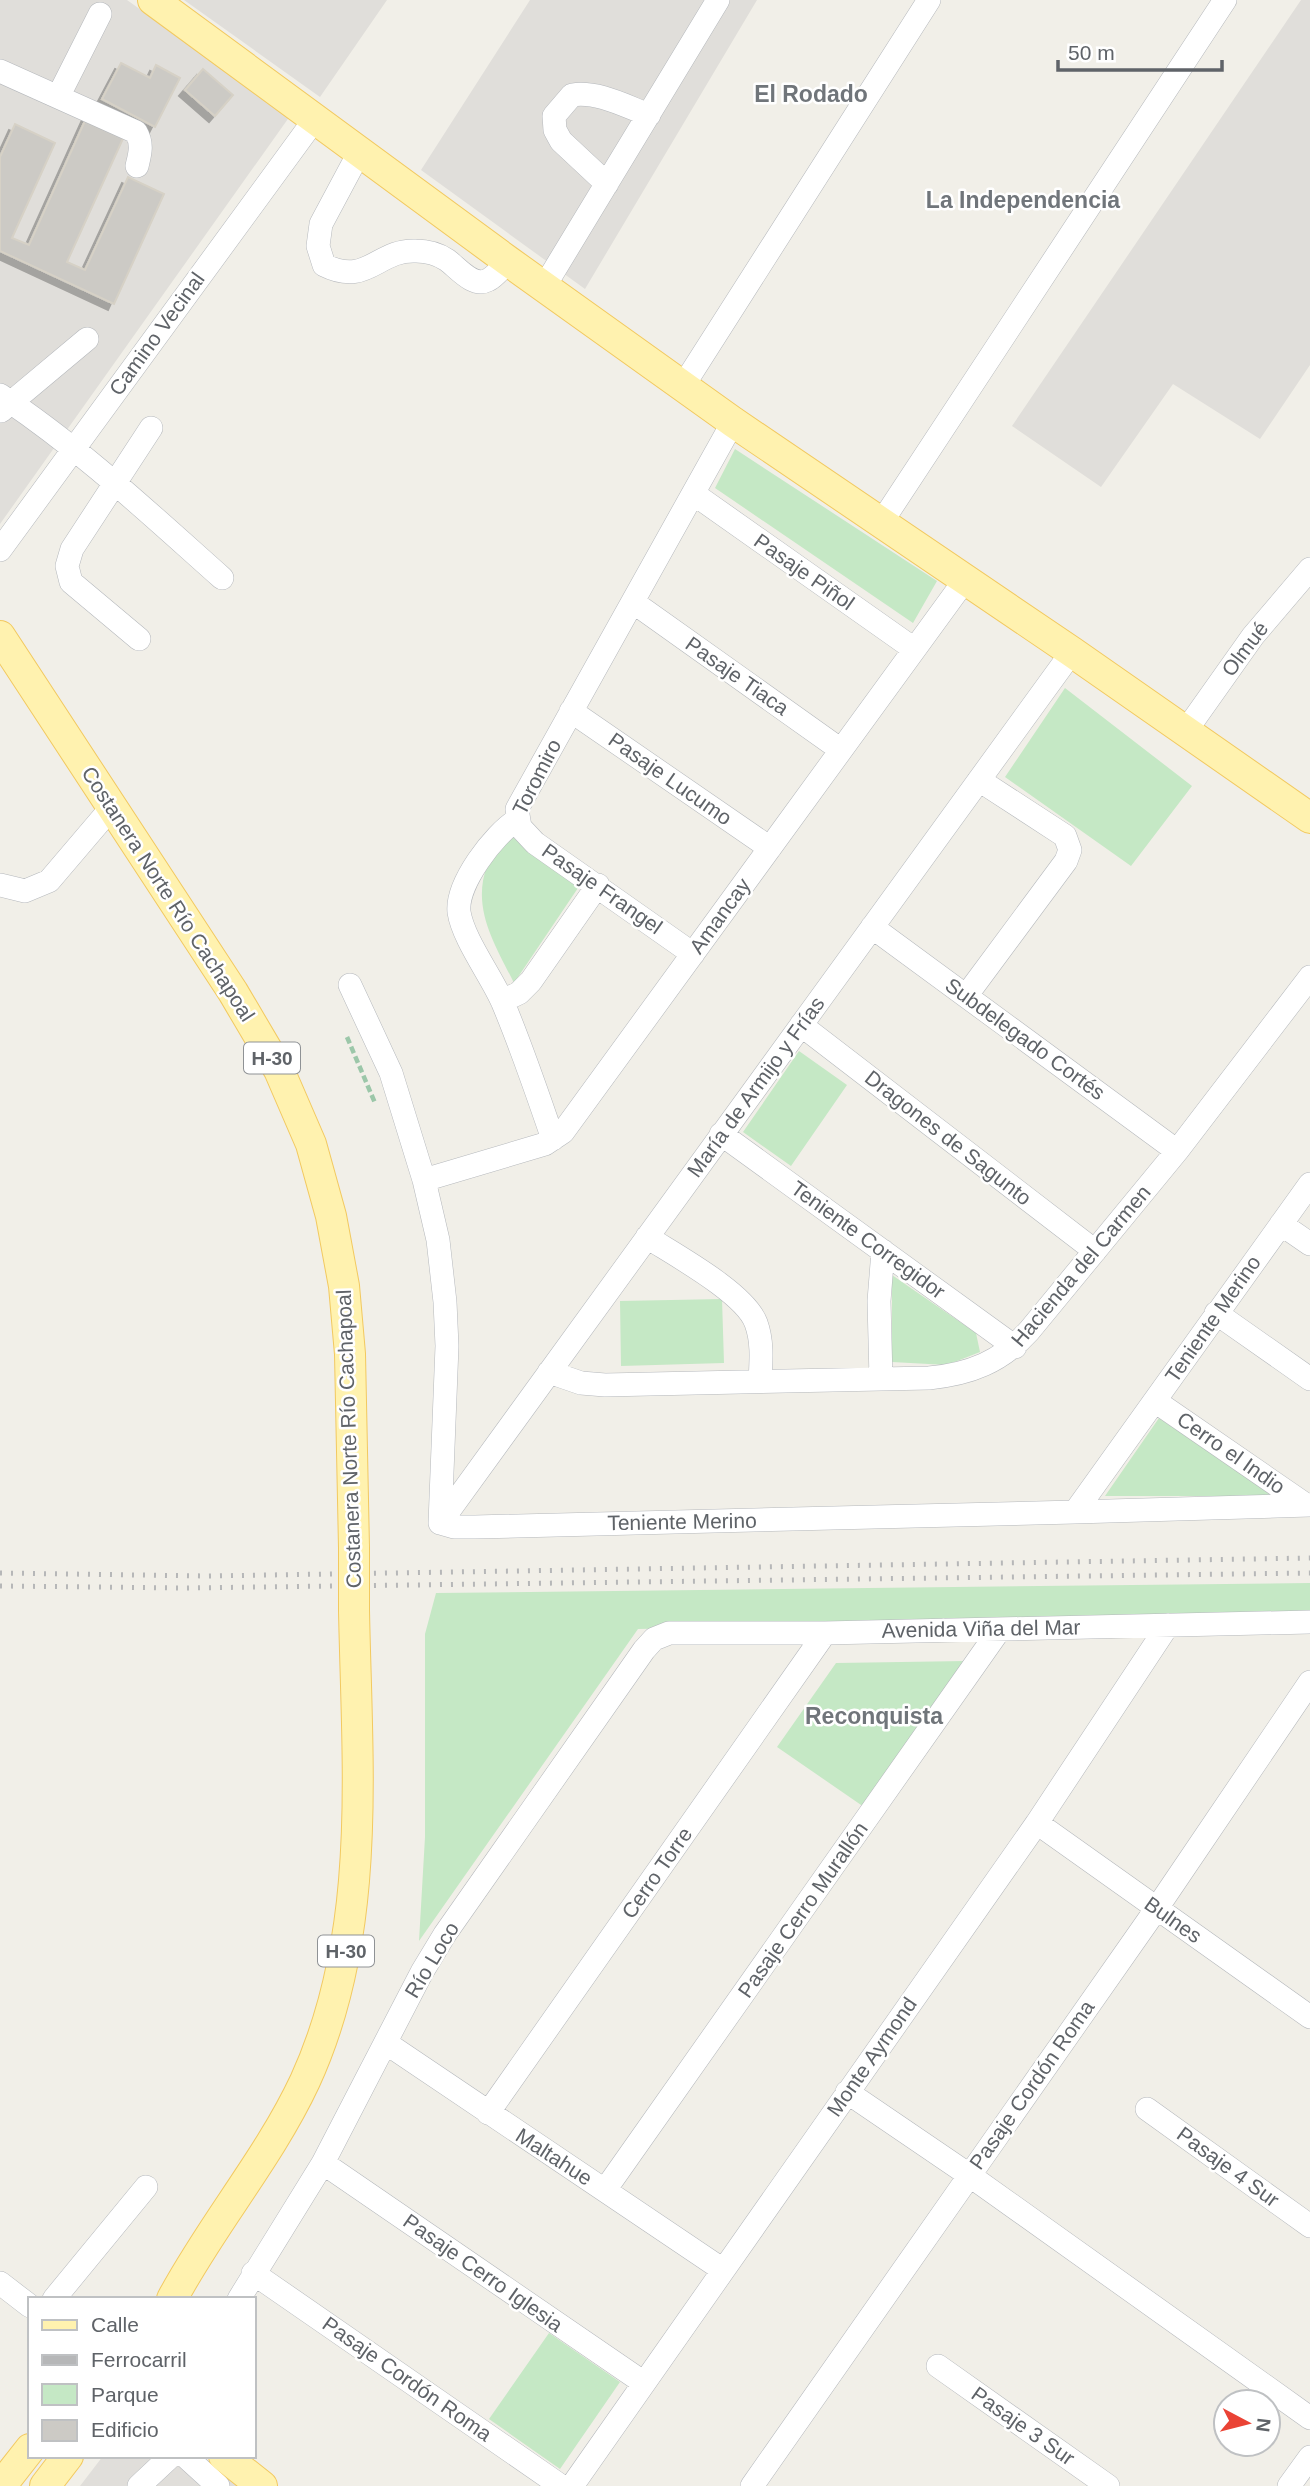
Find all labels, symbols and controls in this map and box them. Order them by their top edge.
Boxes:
scale bar [1058,28,1222,72]
text: 50 m [1068,41,1115,64]
district label: El Rodado [754,81,868,107]
district label: La Independencia [926,187,1120,213]
street label: Camino Vecinal [104,268,209,399]
street label: Pasaje Piñol [750,529,859,614]
street label: Olmué [1217,617,1272,680]
street label: Pasaje Tiaca [681,632,793,720]
street label: Pasaje Lucumo [604,728,736,830]
street label: Toromiro [508,735,565,818]
street label: Costanera Norte Río Cachapoal [77,762,259,1025]
street label: Pasaje Frangel [538,839,667,939]
street label: Amancay [685,873,755,958]
street label: Subdelegado Cortés [941,973,1110,1104]
street label: María de Armijo y Frías [682,992,829,1181]
road number: H-30 [244,1042,300,1074]
street label: Dragones de Sagunto [861,1066,1036,1210]
street label: Teniente Corregidor [787,1176,950,1303]
street label: Hacienda del Carmen [1007,1180,1155,1351]
street label: Teniente Merino [1160,1251,1265,1387]
street label: Costanera Norte Río Cachapoal [332,1289,365,1589]
street label: Cerro el Indio [1173,1407,1290,1498]
street label: Teniente Merino [607,1509,757,1534]
street label: Avenida Viña del Mar [881,1615,1081,1642]
district label: Reconquista [805,1703,943,1729]
street label: Pasaje Cerro Murallón [733,1818,872,2002]
street label: Cerro Torre [617,1823,696,1923]
street label: Bulnes [1140,1892,1206,1947]
street label: Río Loco [400,1918,463,2002]
road number: H-30 [318,1936,374,1966]
street label: Monte Aymond [822,1993,921,2121]
street label: Pasaje Cordón Roma [965,1996,1099,2174]
street label: Pasaje 4 Sur [1173,2122,1284,2211]
street label: Maltahue [512,2123,597,2190]
street label: Pasaje Cerro Iglesia [399,2209,568,2336]
legend [28,2297,256,2458]
street label: Pasaje Cordón Roma [318,2312,496,2446]
text: Calle [91,2313,139,2336]
text: Ferrocarril [91,2348,187,2371]
street label: Pasaje 3 Sur [967,2382,1079,2469]
text: Parque [91,2383,159,2406]
north arrow [1212,2388,1282,2458]
text: N [1252,2417,1275,2433]
text: Edificio [91,2418,159,2441]

